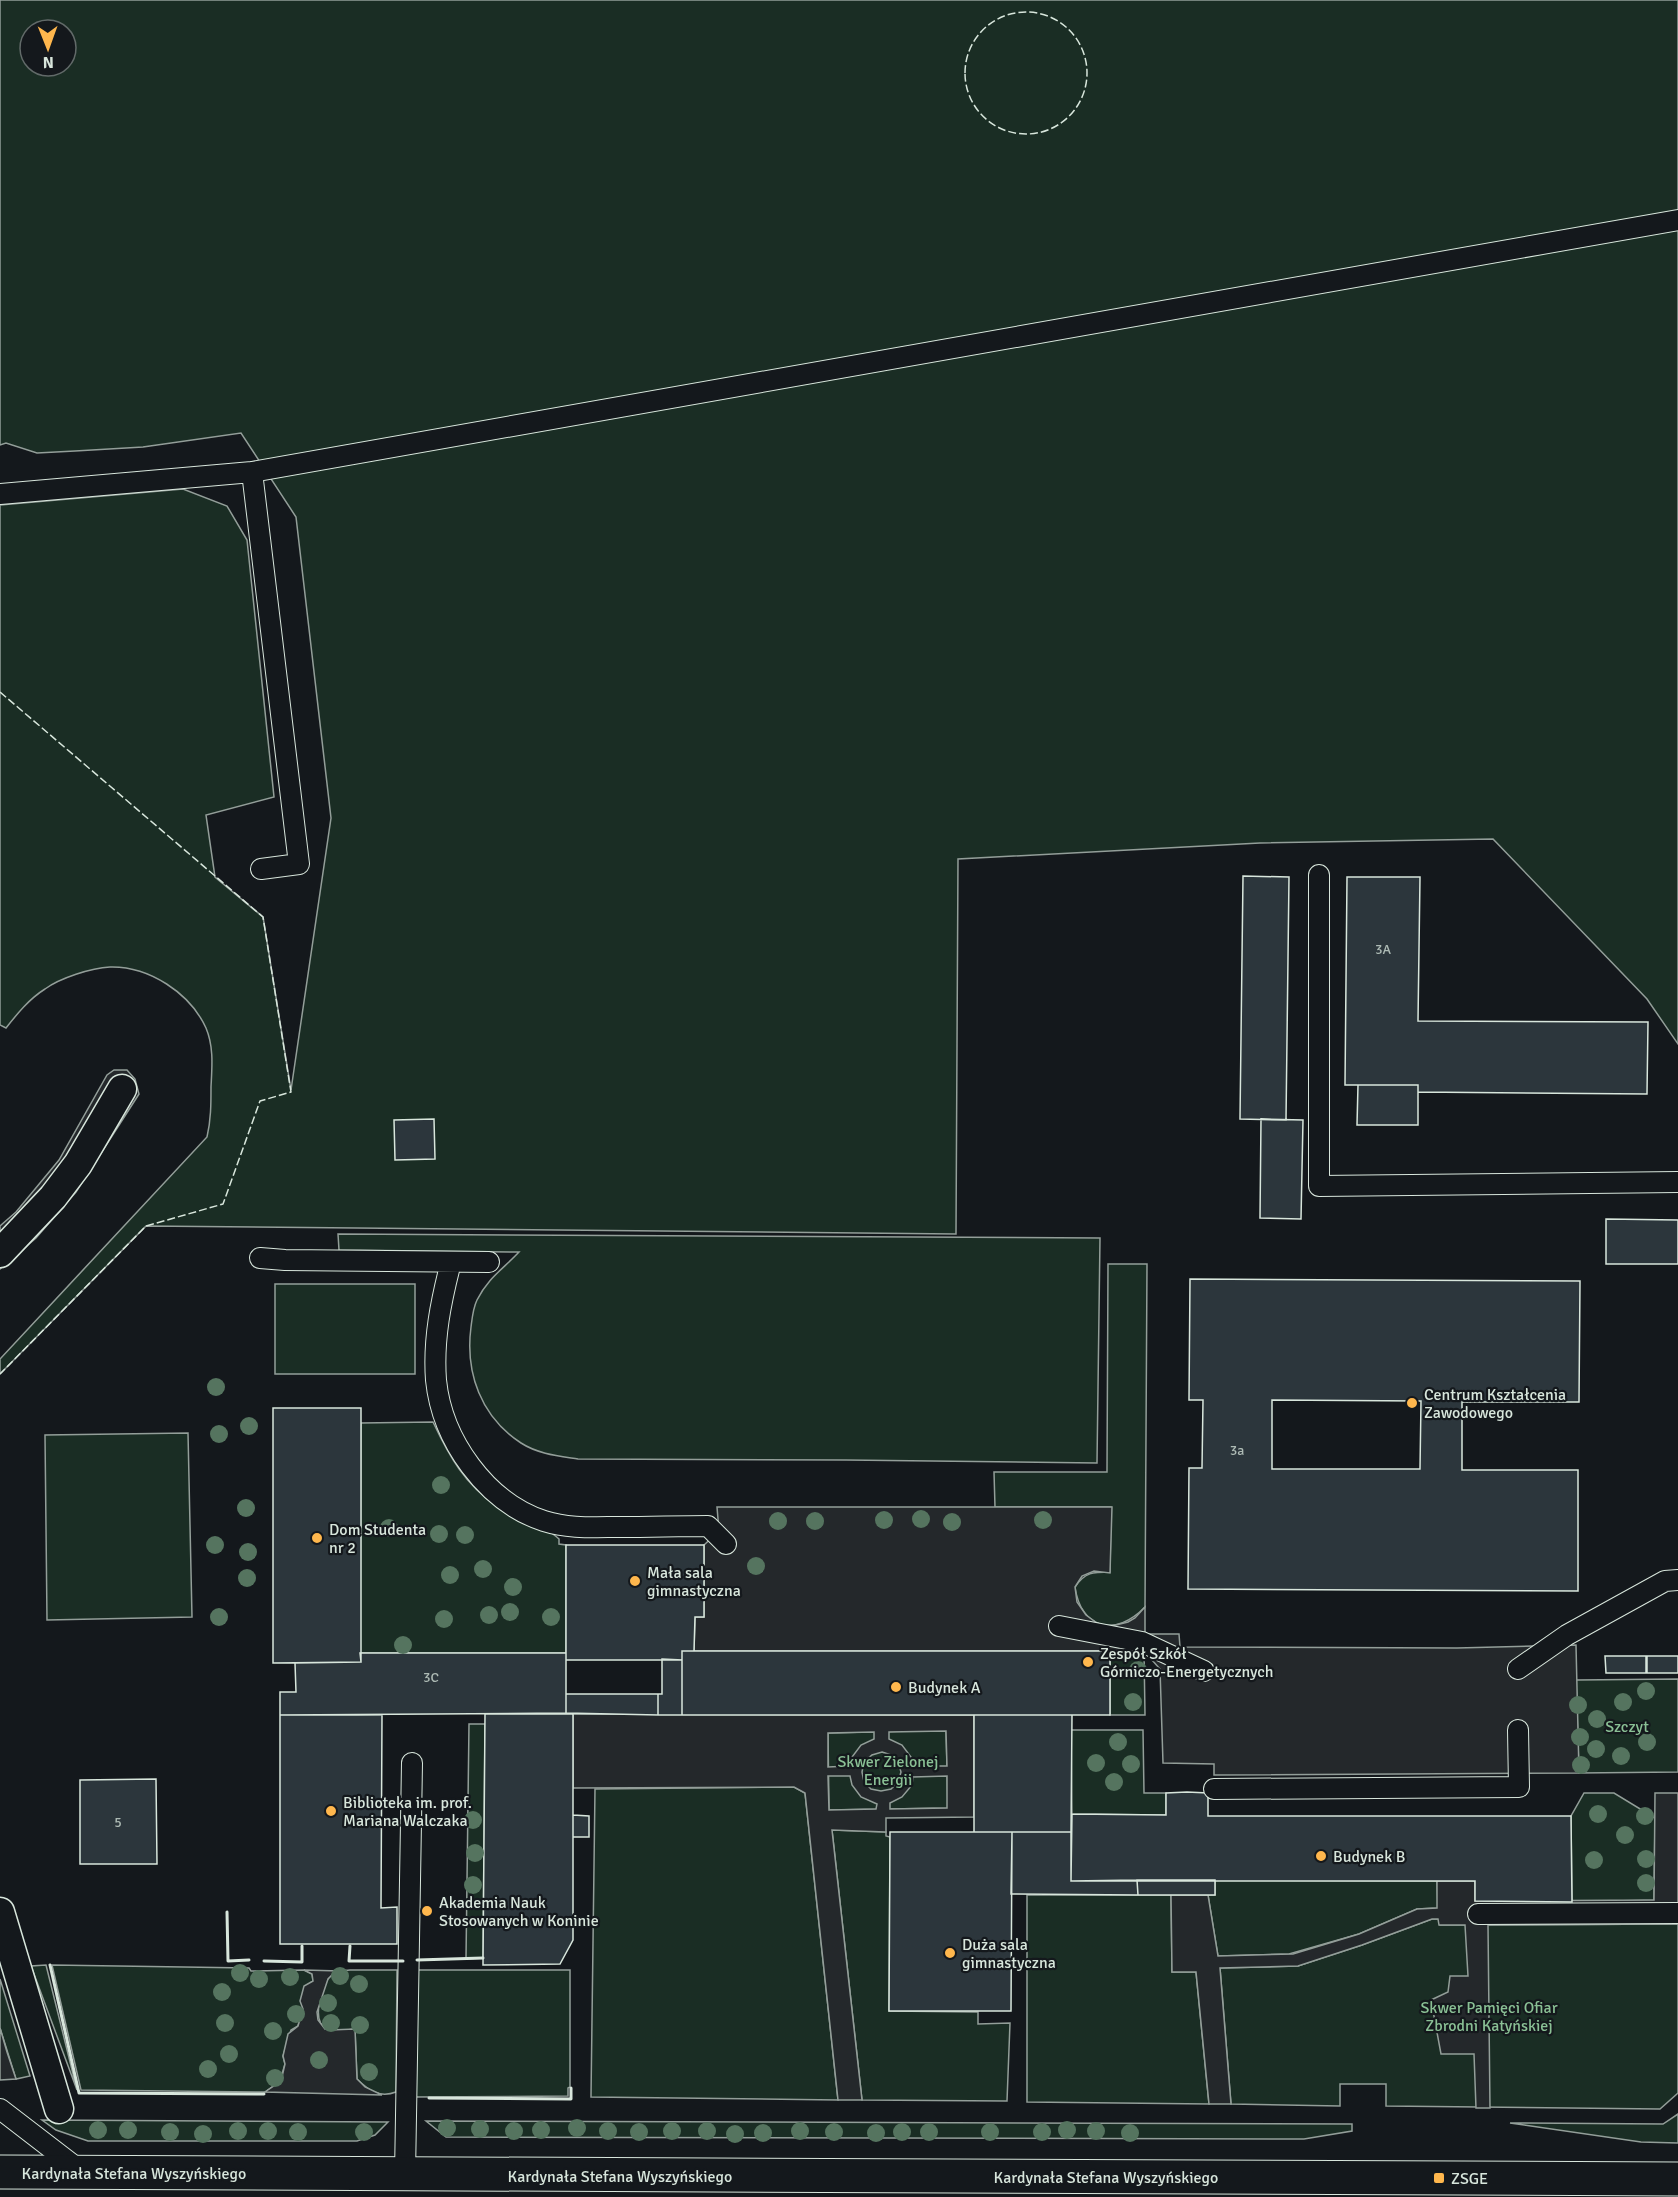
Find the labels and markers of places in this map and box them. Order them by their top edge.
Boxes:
place label: Centrum Kształcenia Zawodowego [1424,1385,1566,1423]
marker: Centrum Kształcenia Zawodowego [1405,1396,1419,1410]
place label: Dom Studenta nr 2 [329,1520,426,1558]
marker: Dom Studenta nr 2 [310,1531,324,1545]
place label: Mała sala gimnastyczna [647,1563,741,1601]
marker: Mała sala gimnastyczna [628,1574,642,1588]
place label: Zespół Szkół Górniczo-Energetycznych [1100,1644,1274,1682]
marker: Zespół Szkół Górniczo-Energetycznych [1081,1655,1095,1669]
place label: Budynek A [908,1678,981,1698]
marker: Budynek A [889,1680,903,1694]
place label: Biblioteka im. prof. Mariana Walczaka [343,1793,472,1831]
marker: Biblioteka im. prof. Mariana Walczaka [324,1804,338,1818]
place label: Budynek B [1333,1847,1405,1867]
marker: Budynek B [1314,1849,1328,1863]
place label: Akademia Nauk Stosowanych w Koninie [439,1893,599,1931]
marker: Akademia Nauk Stosowanych w Koninie [420,1904,434,1918]
place label: Duża sala gimnastyczna [962,1935,1056,1973]
marker: Duża sala gimnastyczna [943,1946,957,1960]
place label: ZSGE [1451,2169,1488,2189]
marker: ZSGE [1432,2171,1446,2185]

